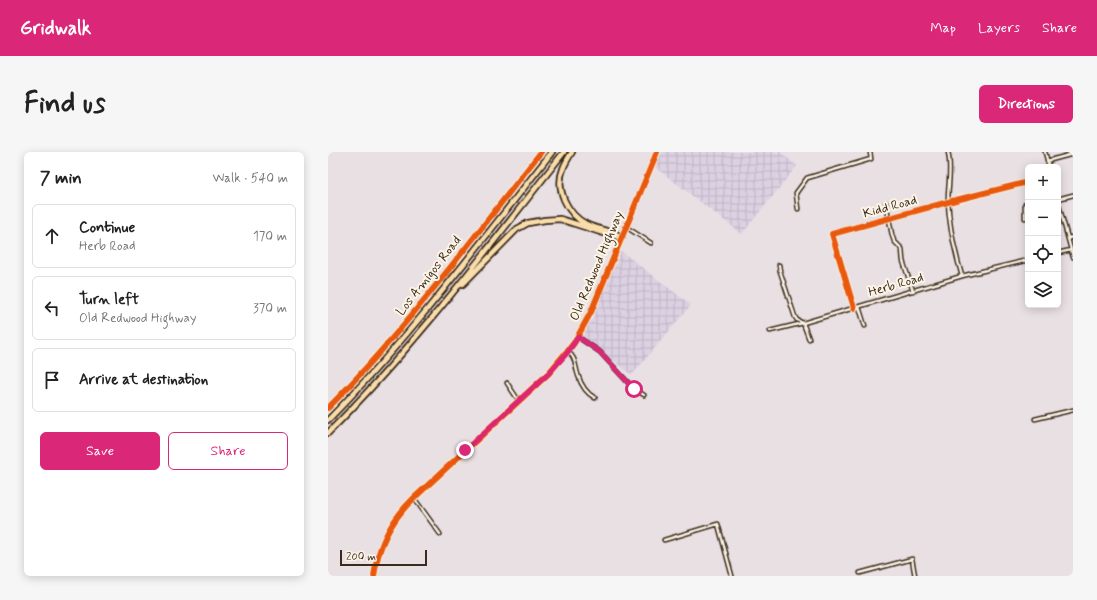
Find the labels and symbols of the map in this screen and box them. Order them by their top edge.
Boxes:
street label: Kidd Road [861,192,919,222]
street label: Old Redwood Highway [566,208,630,324]
street label: Los Amigos Road [393,233,465,319]
street label: Herb Road [866,269,926,301]
route start [625,380,643,398]
route end [456,441,474,459]
scale bar [340,548,427,567]

